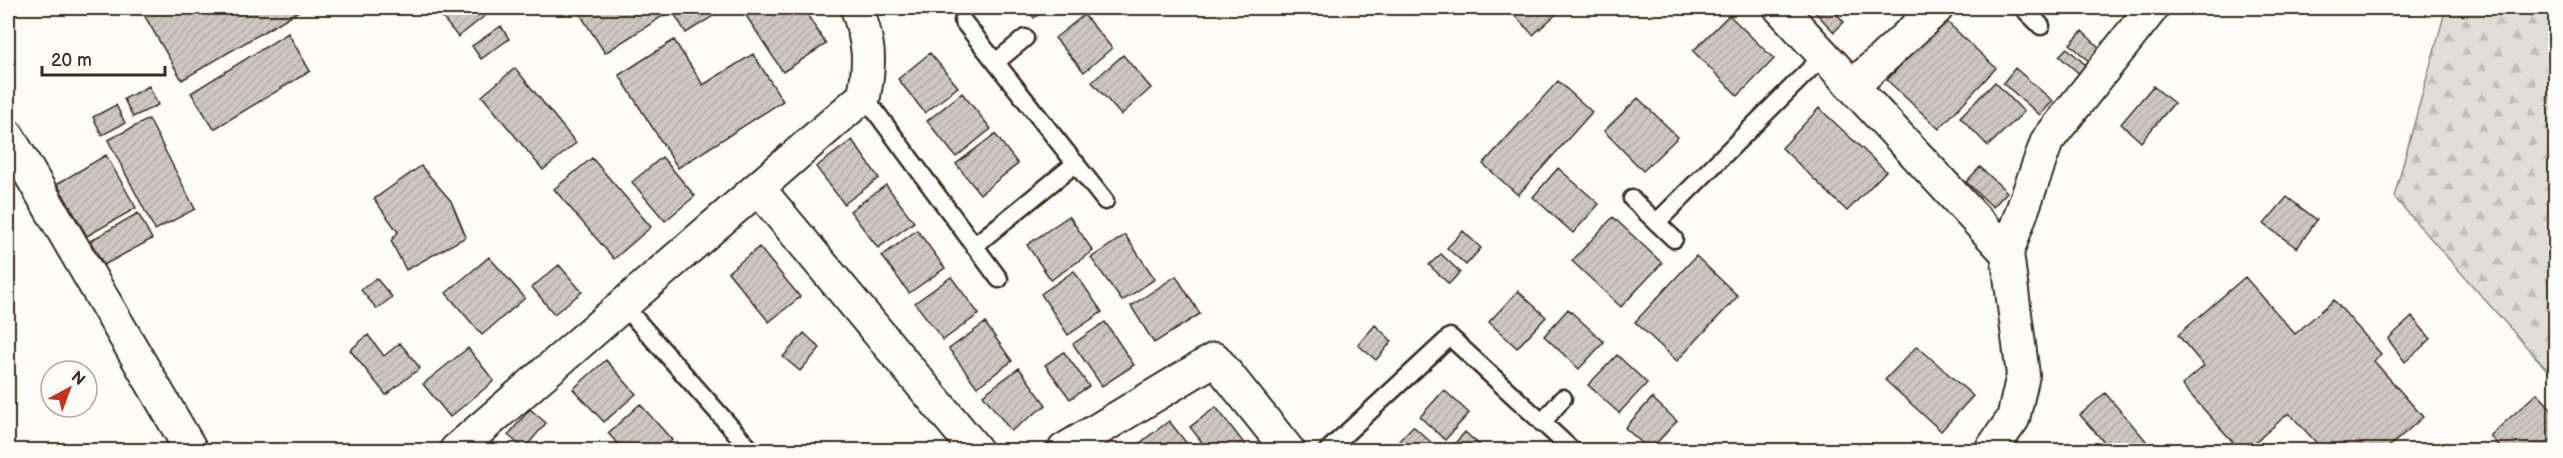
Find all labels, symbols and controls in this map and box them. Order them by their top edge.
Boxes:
scale bar [42,39,165,77]
text: 20 m [51,50,92,71]
north arrow [39,359,99,419]
text: N [67,368,89,390]

